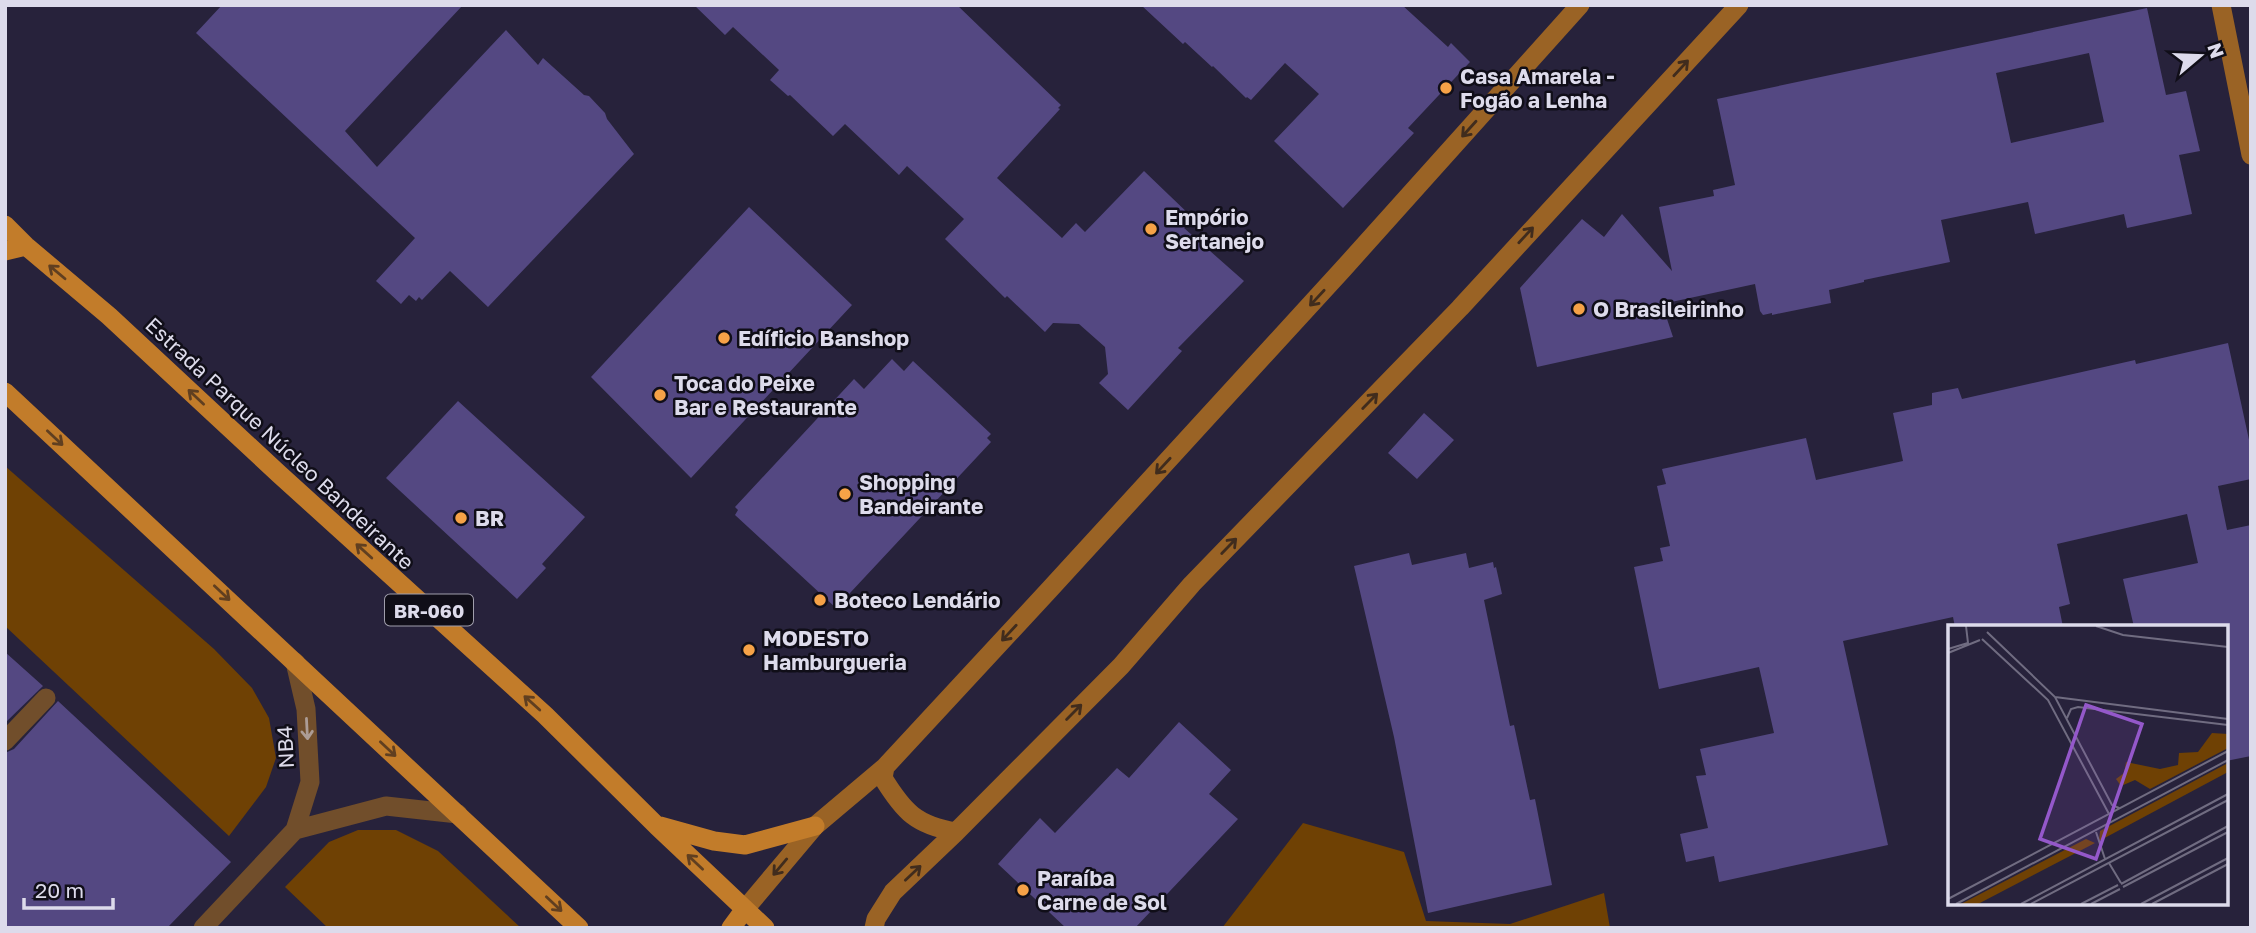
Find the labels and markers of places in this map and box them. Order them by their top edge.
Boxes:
place label: Casa Amarela - Fogão a Lenha [1460,63,1614,113]
marker: Casa Amarela - Fogão a Lenha [1438,80,1454,96]
place label: Empório Sertanejo [1165,204,1264,254]
marker: Empório Sertanejo [1143,221,1159,237]
place label: O Brasileirinho [1593,296,1744,322]
marker: O Brasileirinho [1571,301,1587,317]
place label: Edíficio Banshop [738,325,909,351]
marker: Edíficio Banshop [716,330,732,346]
place label: Toca do Peixe Bar e Restaurante [674,370,857,420]
marker: Toca do Peixe Bar e Restaurante [652,387,668,403]
place label: Shopping Bandeirante [859,469,983,519]
marker: Shopping Bandeirante [837,486,853,502]
place label: BR [475,505,504,531]
marker: BR [453,510,469,526]
place label: Boteco Lendário [834,587,1001,613]
marker: Boteco Lendário [812,592,828,608]
place label: MODESTO Hamburgueria [763,625,907,675]
marker: MODESTO Hamburgueria [741,642,757,658]
place label: Paraíba Carne de Sol [1037,865,1167,915]
marker: Paraíba Carne de Sol [1015,882,1031,898]

